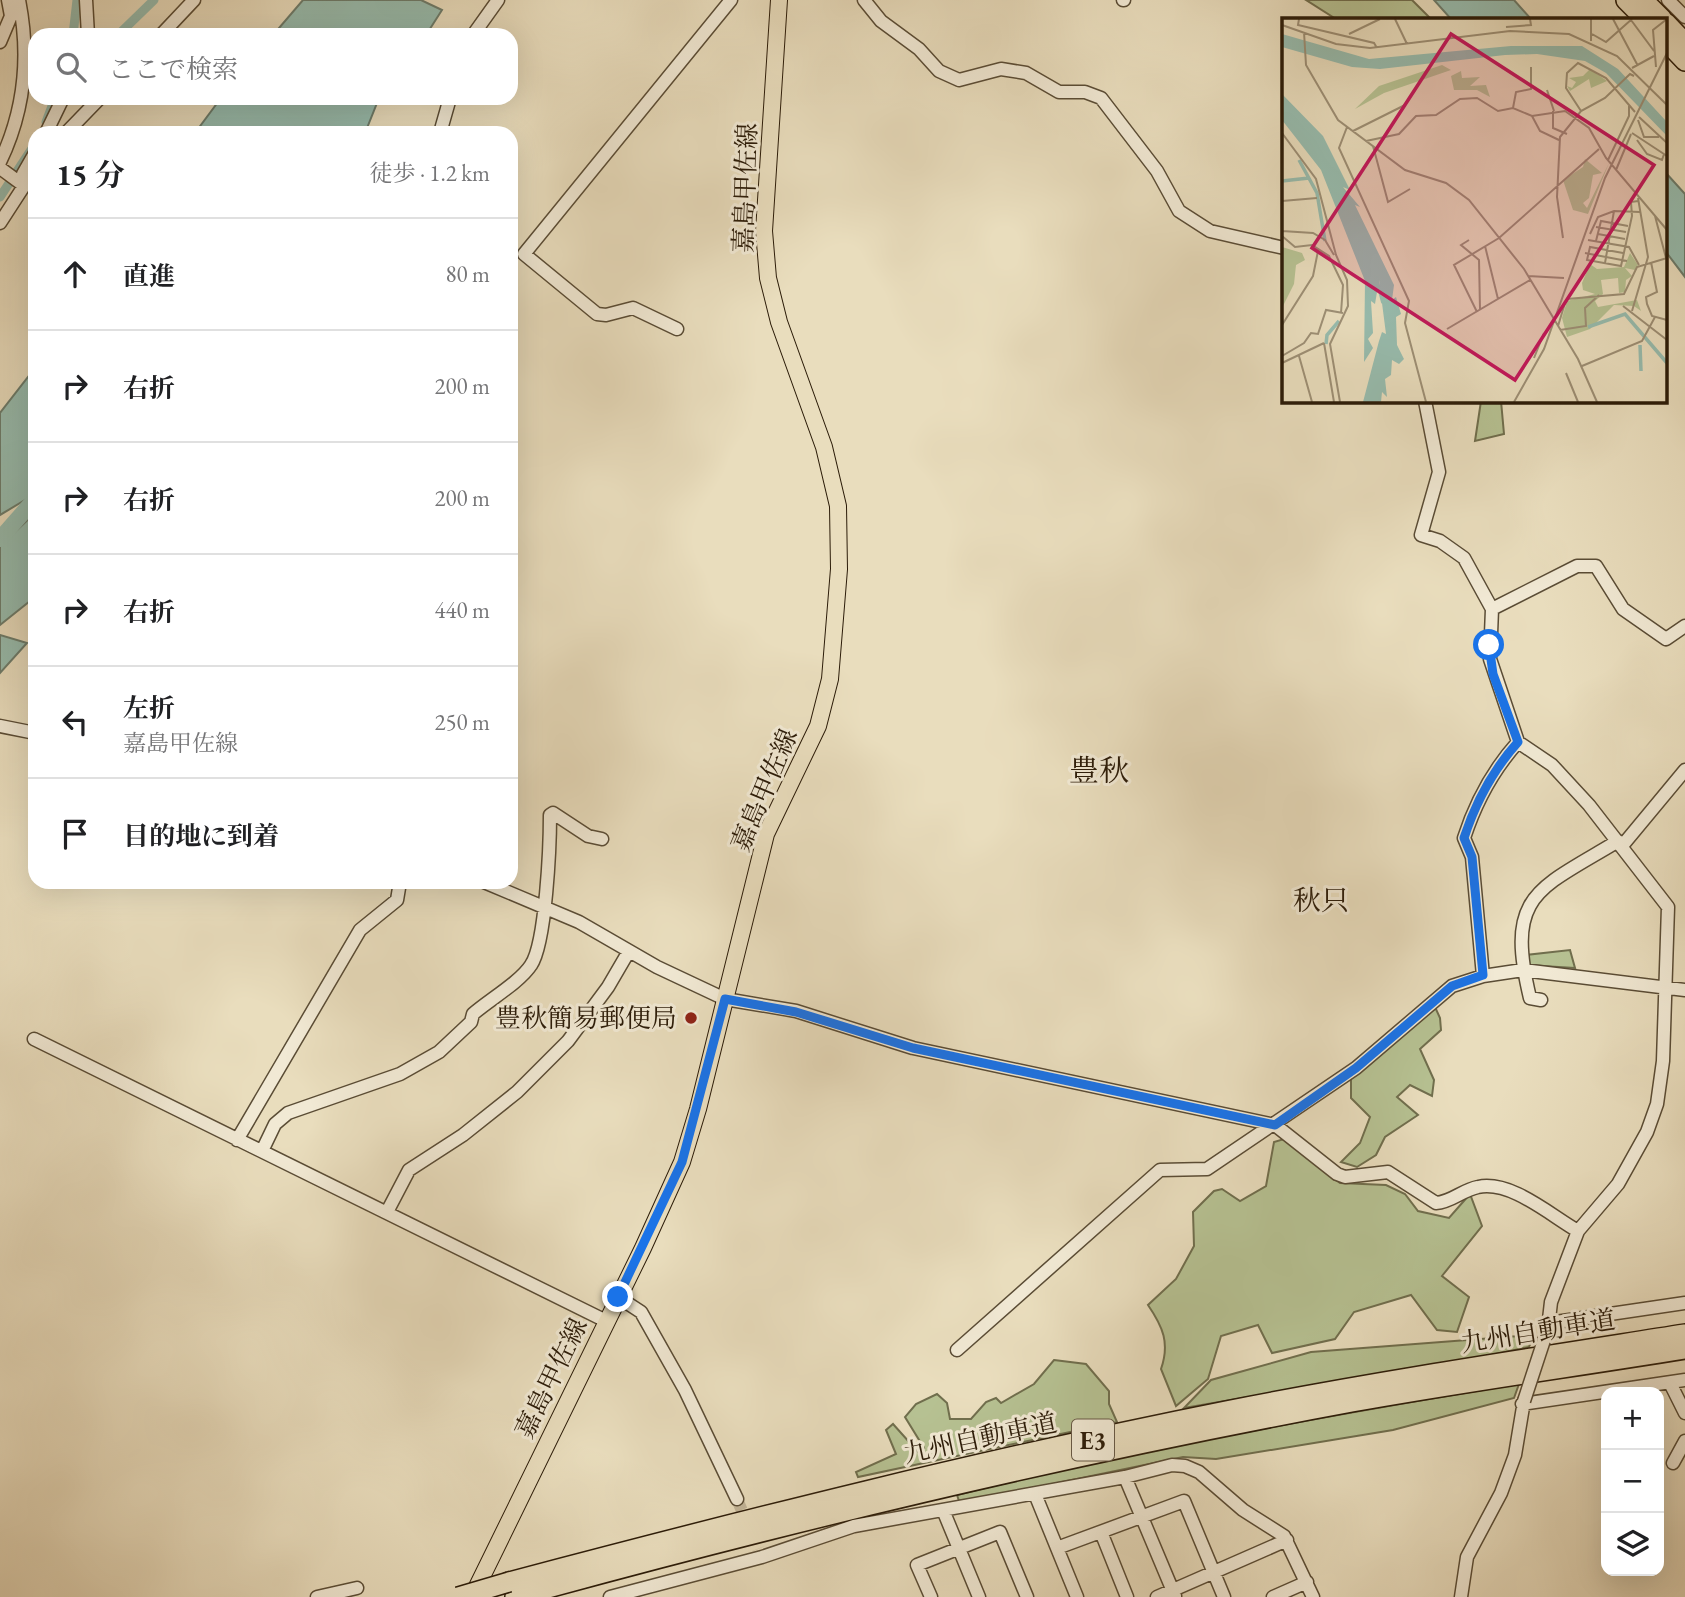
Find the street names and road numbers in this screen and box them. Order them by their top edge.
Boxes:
street label: 嘉島甲佐線 [726,122,764,254]
street label: 嘉島甲佐線 [723,724,805,856]
street label: 九州自動車道 [1458,1302,1618,1360]
street label: 嘉島甲佐線 [507,1312,595,1444]
street label: 九州自動車道 [900,1405,1060,1471]
road number: E3 [1072,1420,1114,1460]

